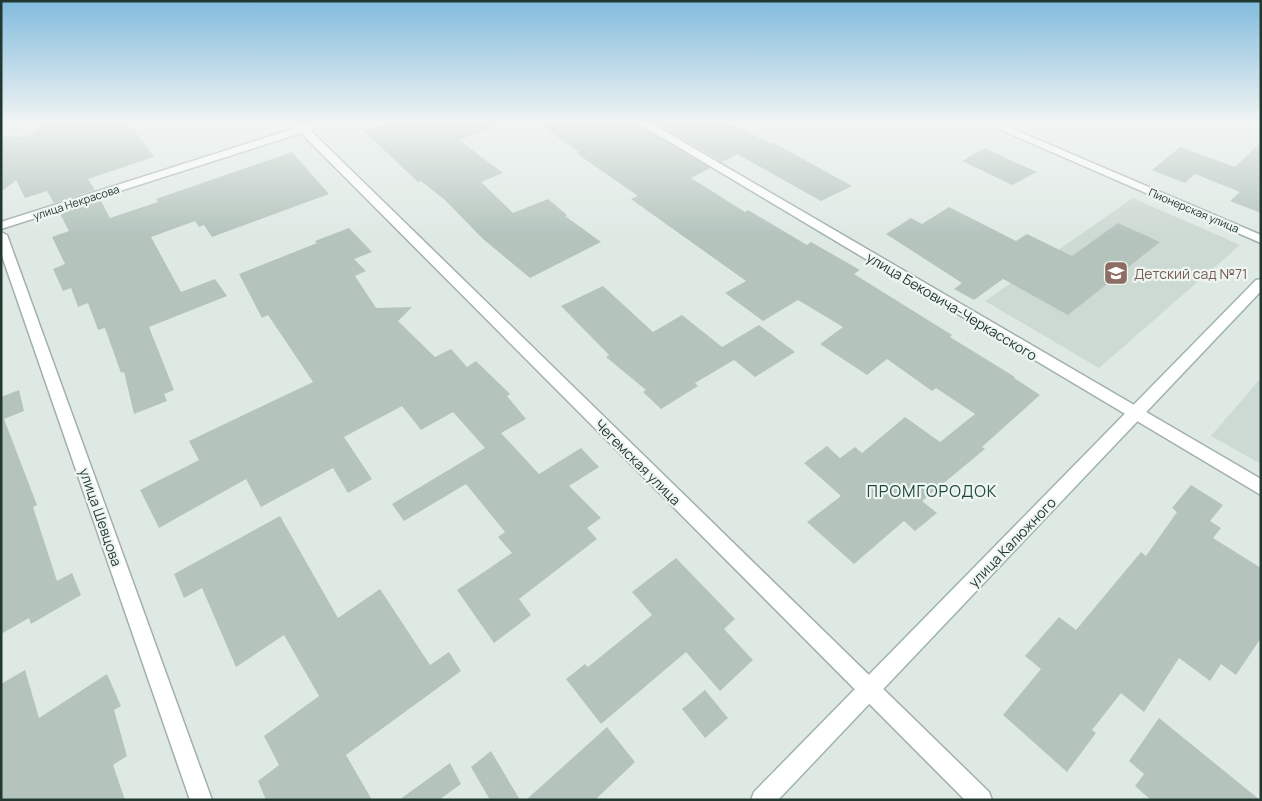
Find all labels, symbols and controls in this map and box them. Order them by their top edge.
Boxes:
street label: улица Некрасова [31,181,121,223]
street label: Пионерская улица [1147,184,1241,236]
street label: улица Бековича-Черкасского [863,247,1041,365]
school or university icon: Детский сад №71 [1103,260,1129,286]
place label: Детский сад №71 [1134,264,1247,283]
street label: Чегемская улица [591,415,685,509]
street label: улица Шевцова [75,465,127,569]
district label: ПРОМГОРОДОК [867,480,997,502]
street label: улица Калюжного [964,493,1060,591]

